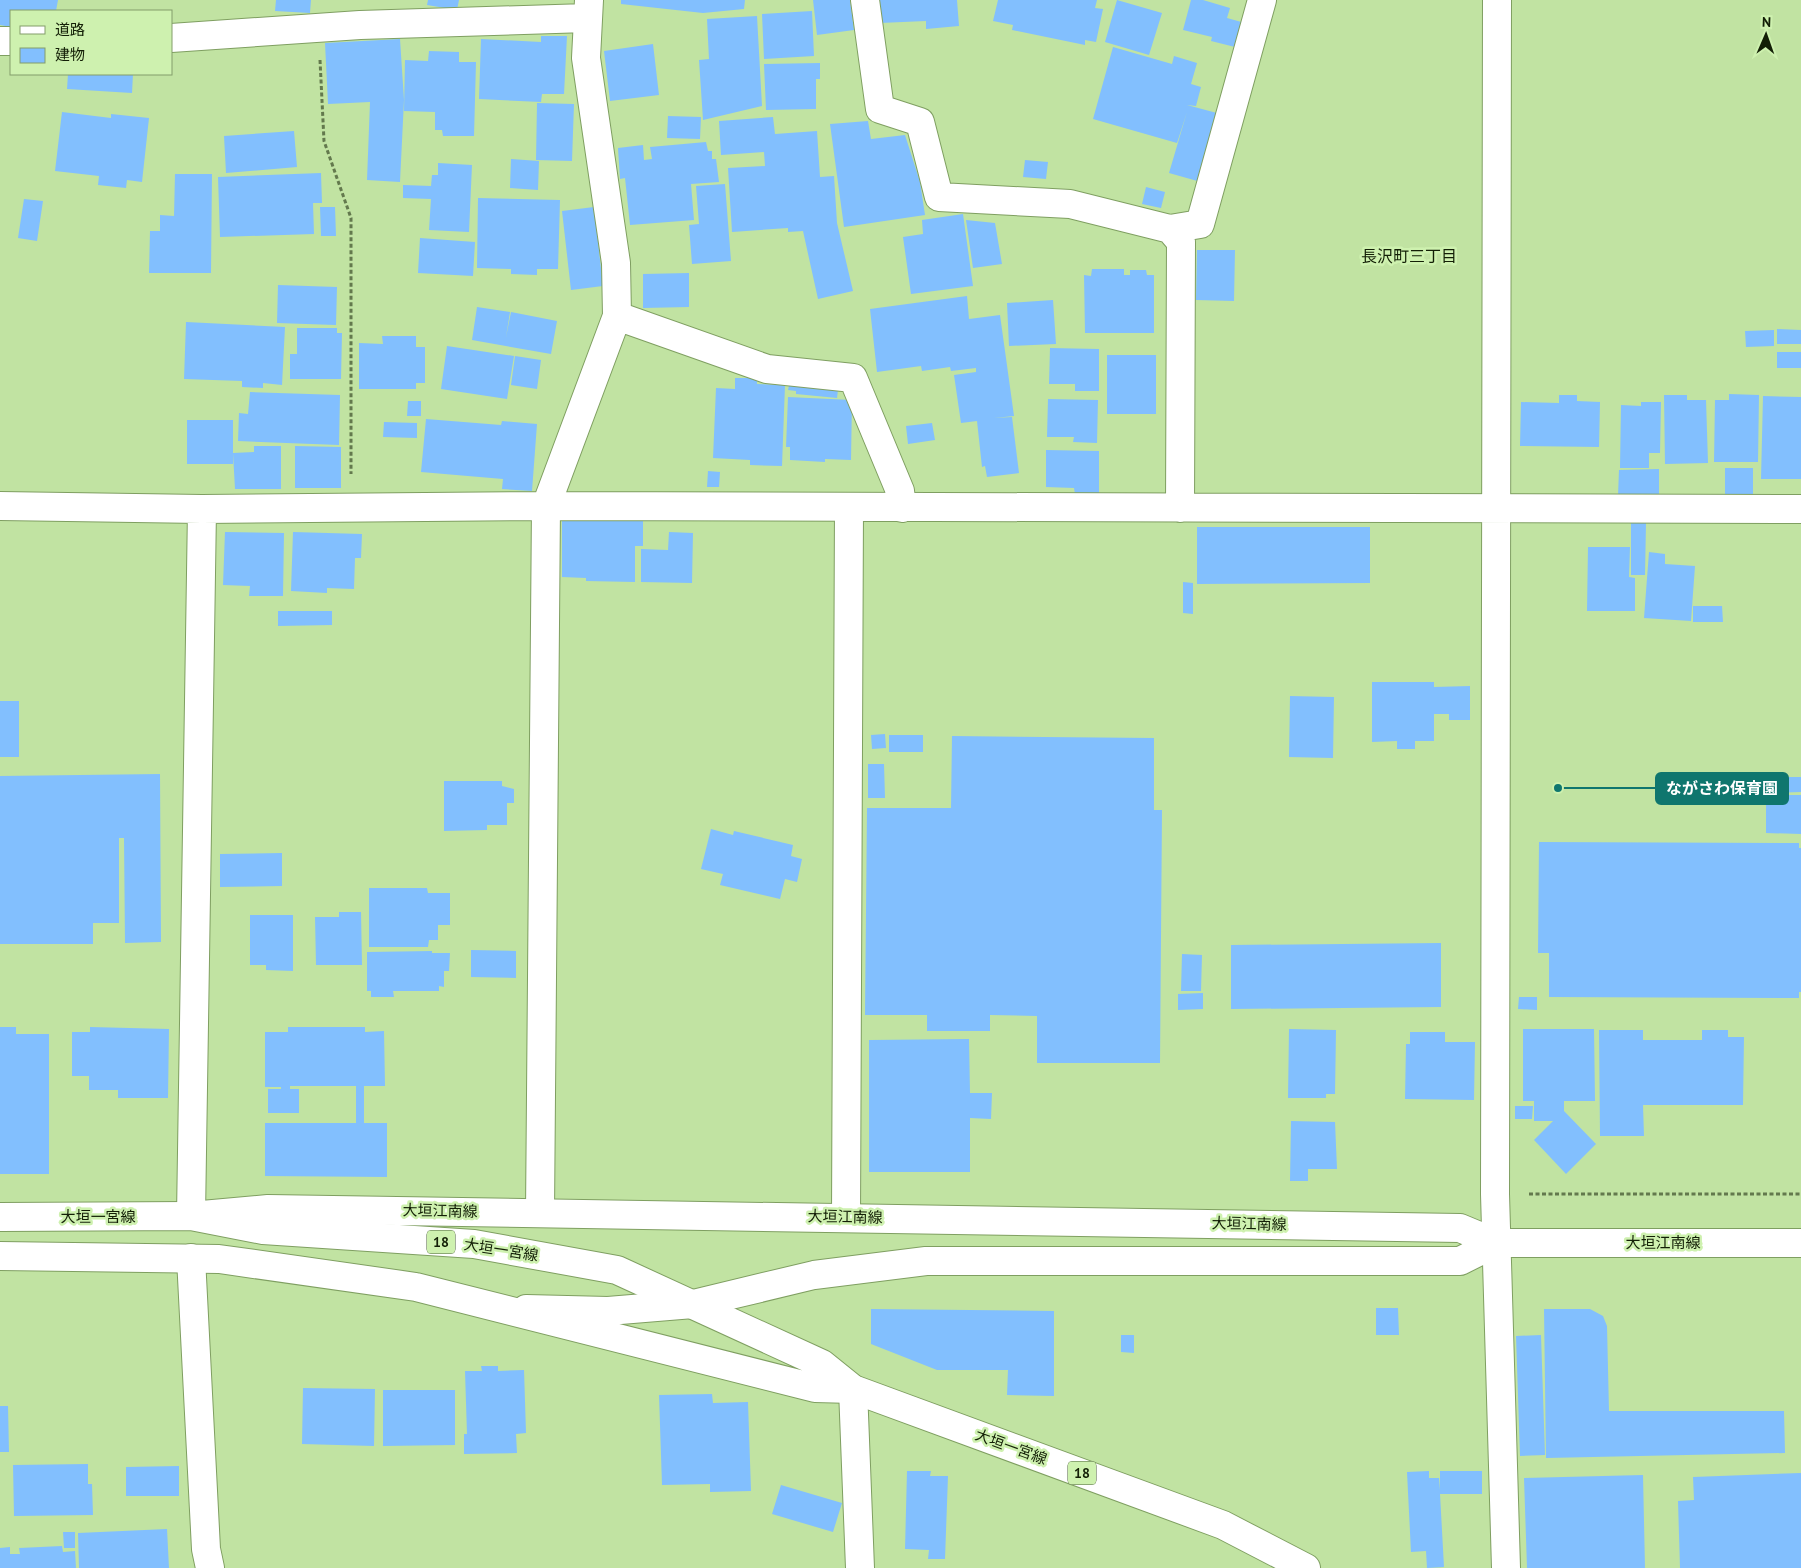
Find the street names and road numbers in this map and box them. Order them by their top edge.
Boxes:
street label: 大垣江南線 [402,1200,478,1221]
street label: 大垣江南線 [807,1206,883,1227]
street label: 大垣一宮線 [60,1207,136,1226]
street label: 大垣江南線 [1211,1213,1287,1234]
road number: 18 [427,1230,455,1254]
street label: 大垣江南線 [1625,1233,1701,1252]
street label: 大垣一宮線 [463,1234,540,1265]
street label: 大垣一宮線 [973,1425,1050,1468]
road number: 18 [1068,1462,1096,1485]

